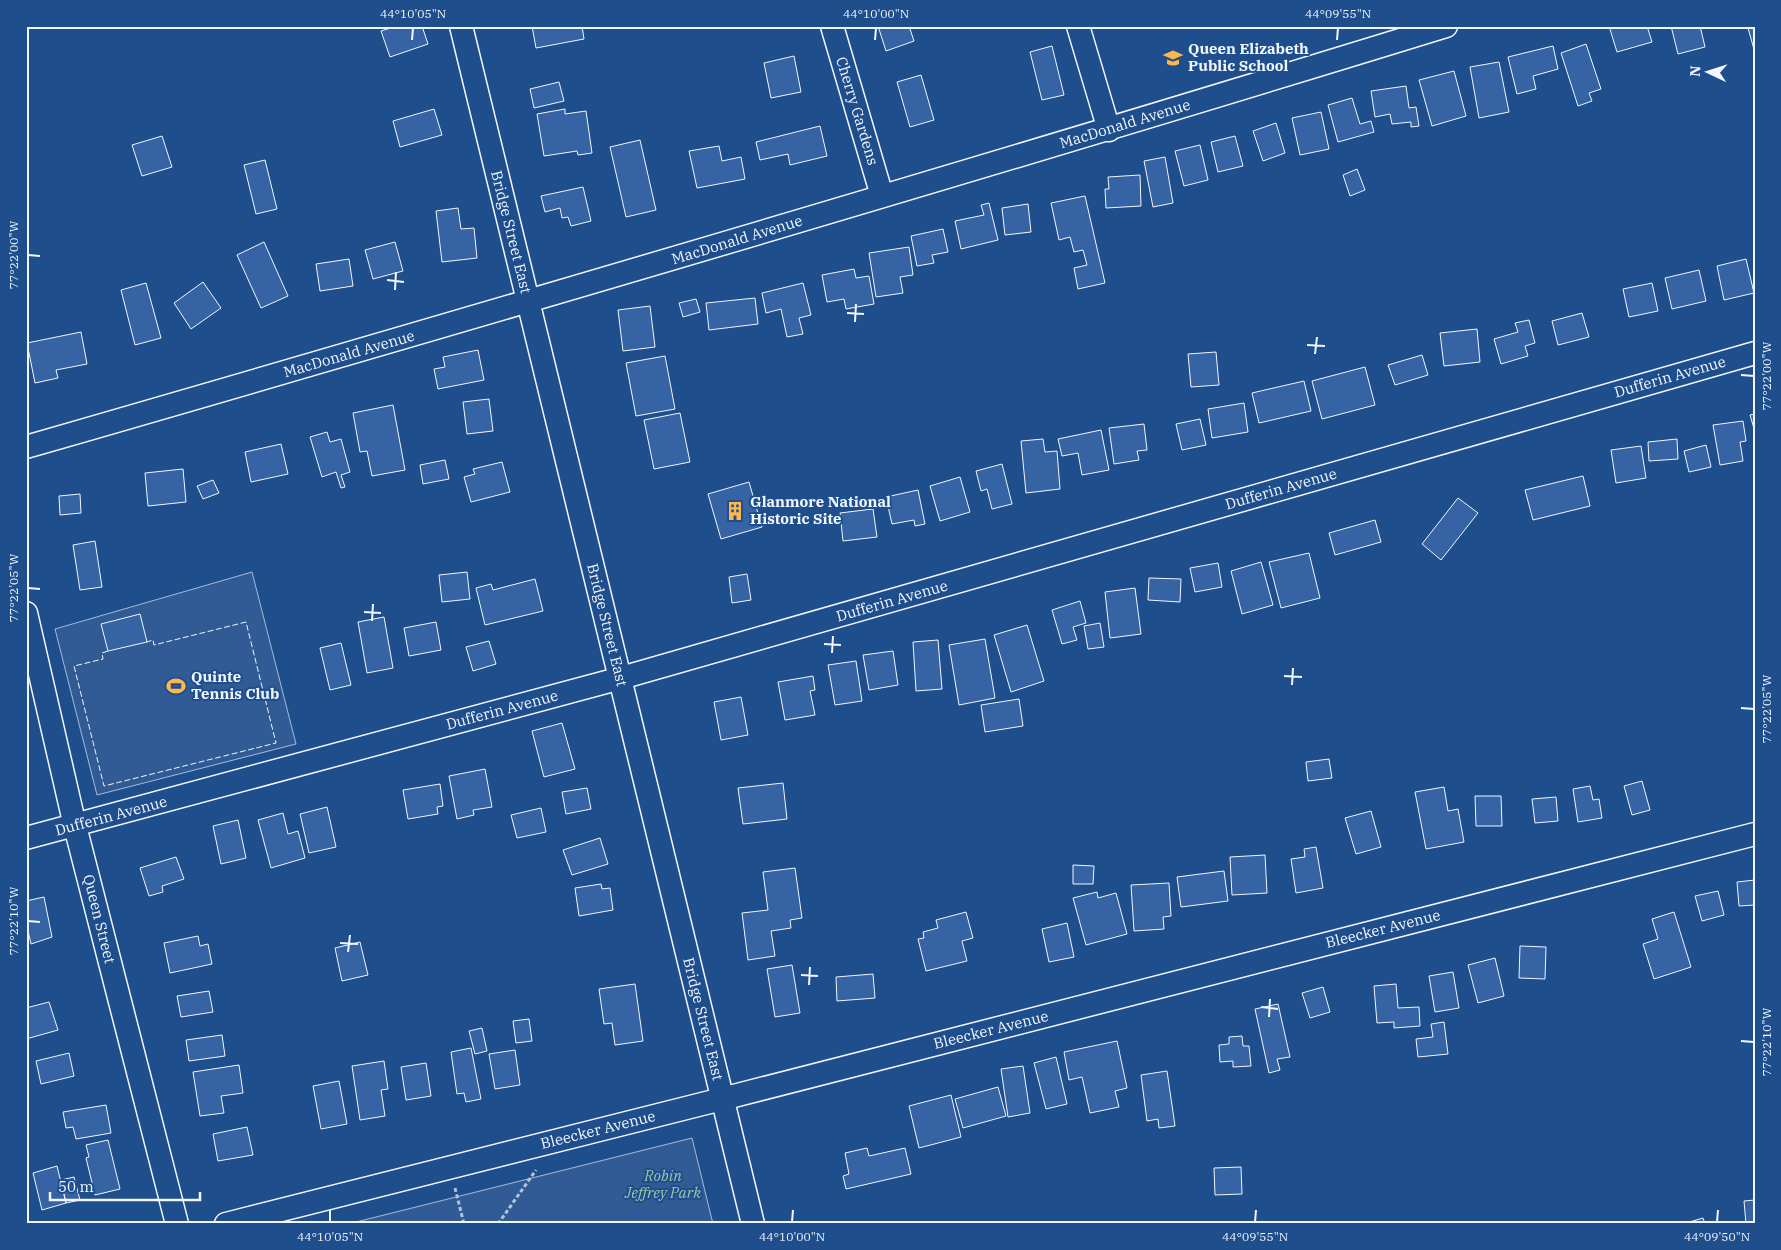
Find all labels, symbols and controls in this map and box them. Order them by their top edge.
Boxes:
text: 44°10'05"N [380,6,446,21]
text: 44°10'00"N [843,6,909,21]
text: 44°09'55"N [1305,6,1371,21]
place label: Queen Elizabeth Public School [1188,39,1309,75]
school or university icon: Queen Elizabeth Public School [1162,47,1184,69]
north arrow [1684,48,1734,98]
street label: Cherry Gardens [832,54,883,167]
text: N [1686,65,1704,77]
street label: MacDonald Avenue [1057,95,1193,152]
street label: Bridge Street East [487,168,536,295]
street label: MacDonald Avenue [669,211,805,268]
text: 77°22'00"W [6,220,21,289]
street label: MacDonald Avenue [281,326,417,381]
text: 77°22'00"W [1759,341,1774,410]
street label: Dufferin Avenue [1612,352,1728,402]
street label: Dufferin Avenue [1223,464,1339,514]
place label: Glanmore National Historic Site [750,492,891,528]
building icon: Glanmore National Historic Site [724,500,746,522]
text: 77°22'05"W [6,553,21,622]
street label: Bridge Street East [583,561,632,688]
street label: Dufferin Avenue [834,576,950,626]
place label: Quinte Tennis Club [191,667,279,703]
text: 77°22'05"W [1759,674,1774,743]
sports icon: Quinte Tennis Club [165,675,187,697]
street label: Dufferin Avenue [444,685,560,734]
street label: Dufferin Avenue [53,791,169,840]
street label: Queen Street [79,872,120,965]
text: 77°22'10"W [6,886,21,955]
street label: Bleecker Avenue [1323,905,1442,952]
street label: Bridge Street East [679,955,728,1082]
street label: Bleecker Avenue [931,1006,1050,1053]
text: 77°22'10"W [1759,1007,1774,1076]
street label: Bleecker Avenue [538,1106,657,1153]
park label: Robin Jeffrey Park [624,1166,701,1202]
scale bar [50,1170,200,1202]
text: 50 m [58,1177,94,1196]
text: 44°10'05"N [297,1229,363,1244]
text: 44°10'00"N [759,1229,825,1244]
text: 44°09'55"N [1222,1229,1288,1244]
text: 44°09'50"N [1684,1229,1750,1244]

